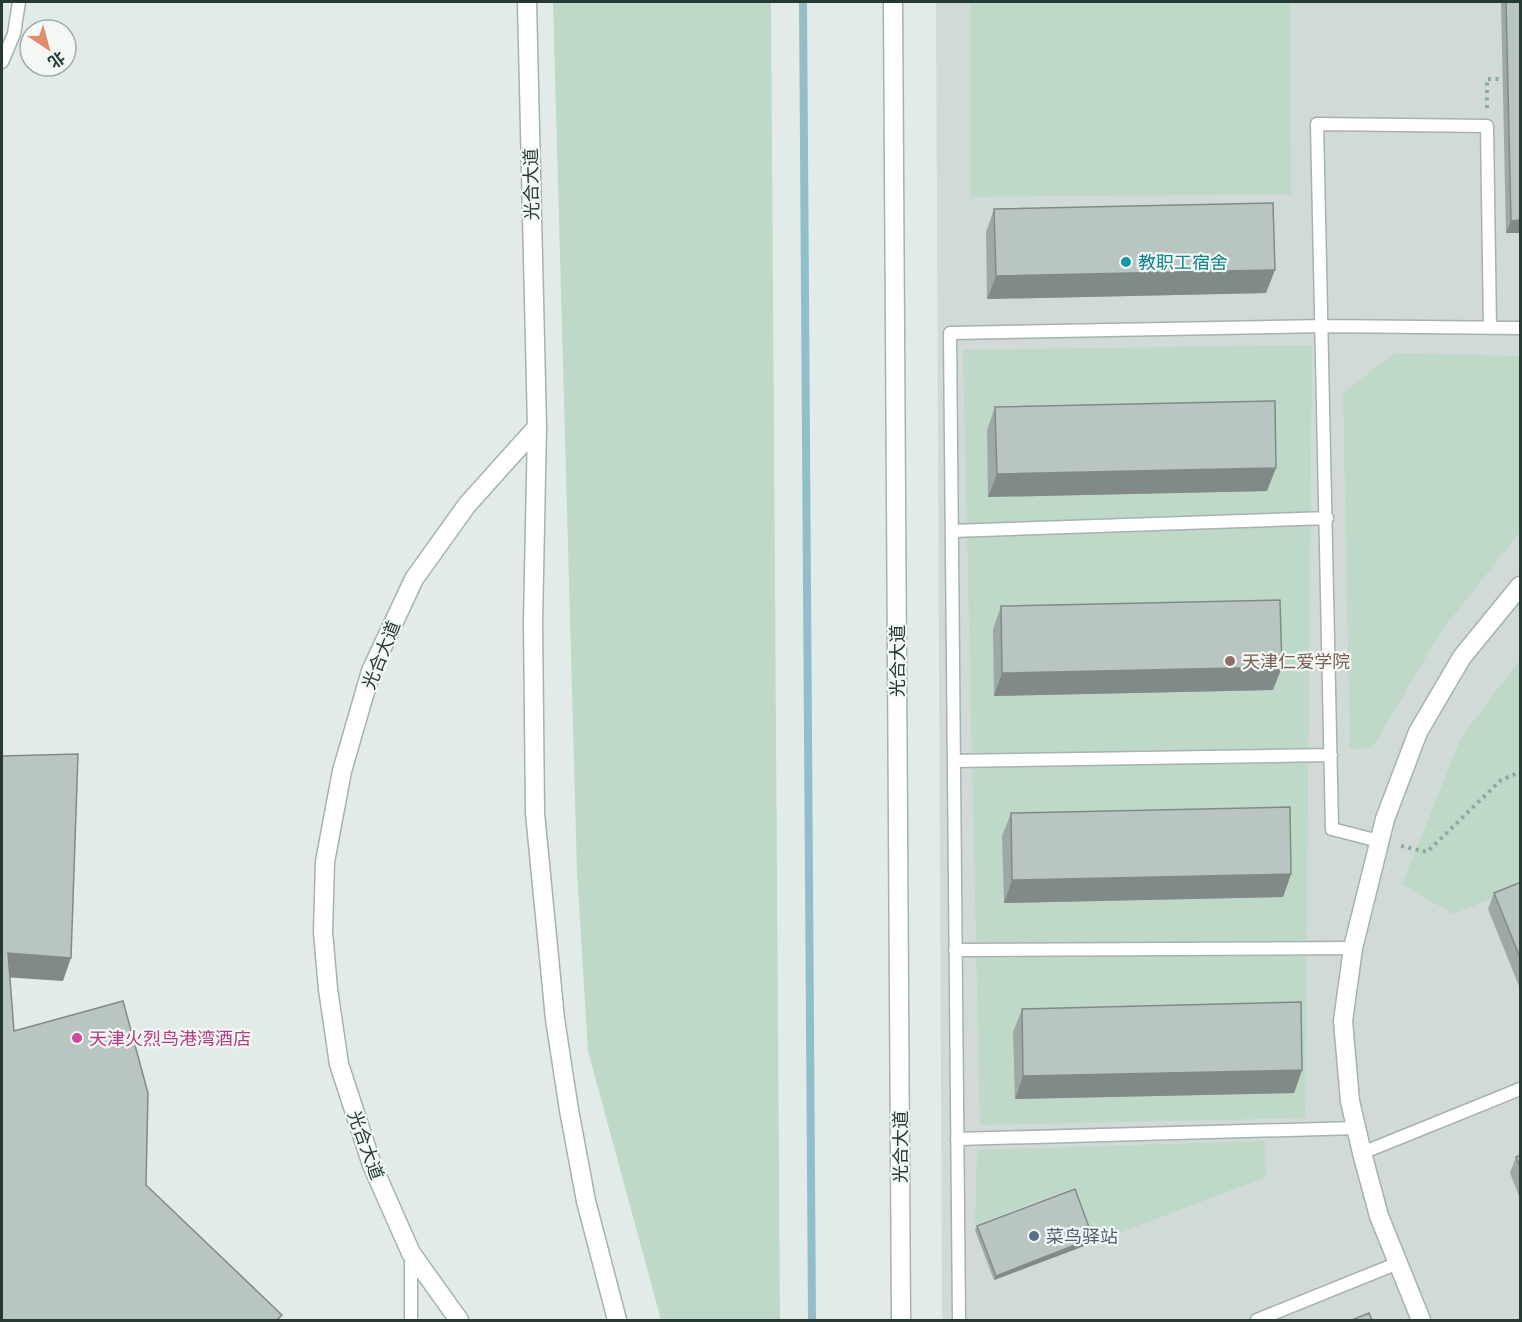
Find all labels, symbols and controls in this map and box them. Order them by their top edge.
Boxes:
north arrow [18,18,78,78]
text: 北 [43,46,70,74]
street label: 光合大道 [518,148,544,220]
place label: 教职工宿舍 [1138,250,1228,275]
marker: 教职工宿舍 [1119,255,1133,269]
street label: 光合大道 [356,617,406,693]
street label: 光合大道 [885,625,910,697]
place label: 天津仁爱学院 [1242,649,1350,674]
marker: 天津仁爱学院 [1223,654,1237,668]
place label: 天津火烈鸟港湾酒店 [89,1026,251,1051]
marker: 天津火烈鸟港湾酒店 [70,1031,84,1045]
street label: 光合大道 [342,1107,390,1183]
street label: 光合大道 [888,1111,913,1183]
place label: 菜鸟驿站 [1046,1224,1118,1249]
marker: 菜鸟驿站 [1027,1229,1041,1243]

